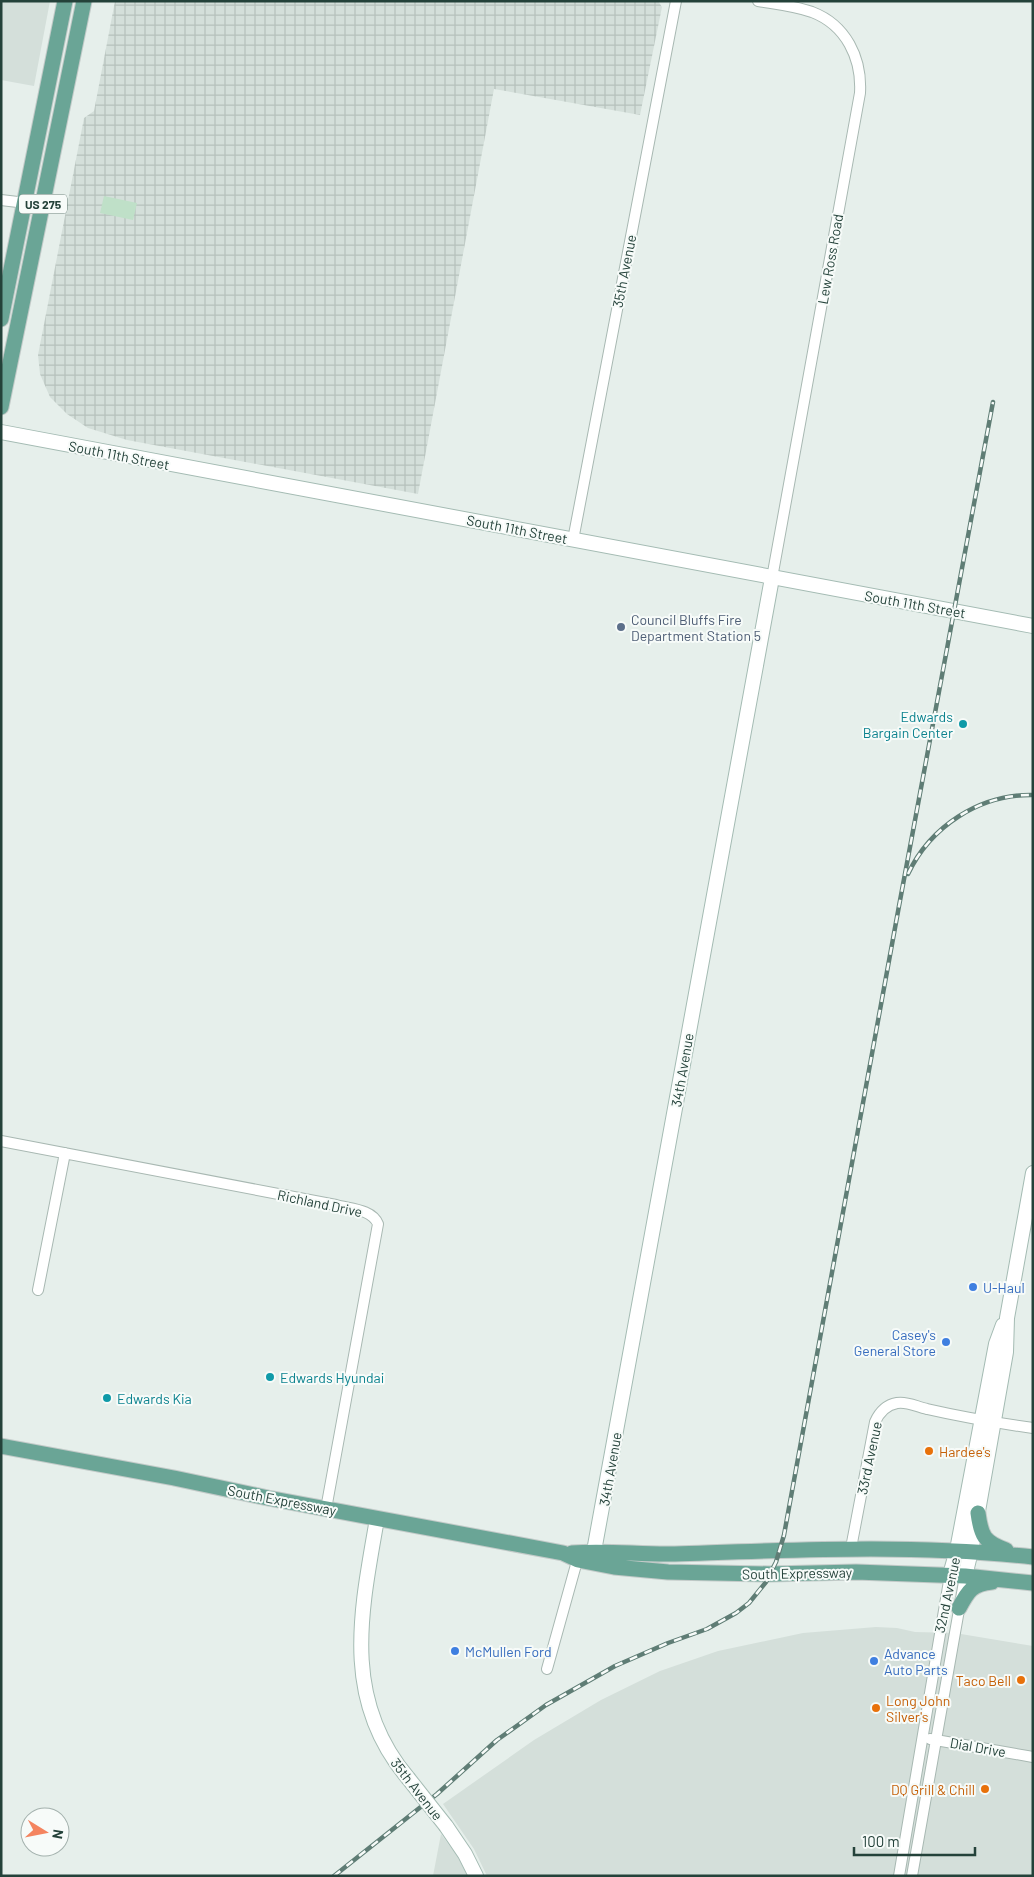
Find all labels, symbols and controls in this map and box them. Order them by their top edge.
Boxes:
road number: US 275 [19,194,67,213]
street label: Lew Ross Road [814,213,846,305]
street label: 35th Avenue [609,233,639,309]
street label: South 11th Street [67,437,171,473]
street label: South 11th Street [465,511,569,547]
street label: South 11th Street [863,587,967,621]
place label: Council Bluffs Fire Department Station 5 [631,611,761,644]
marker: Council Bluffs Fire Department Station 5 [615,621,627,633]
place label: Edwards Bargain Center [863,708,953,741]
marker: Edwards Bargain Center [957,718,969,730]
street label: 34th Avenue [667,1032,697,1108]
street label: Richland Drive [276,1186,364,1220]
place label: U-Haul [983,1279,1025,1296]
marker: U-Haul [967,1281,979,1293]
place label: Casey's General Store [854,1326,936,1359]
marker: Casey's General Store [940,1336,952,1348]
place label: Edwards Hyundai [280,1369,384,1386]
marker: Edwards Hyundai [264,1371,276,1383]
place label: Edwards Kia [117,1390,192,1407]
marker: Edwards Kia [101,1392,113,1404]
street label: 33rd Avenue [853,1420,885,1496]
street label: 34th Avenue [595,1431,625,1507]
place label: Hardee's [939,1443,991,1460]
marker: Hardee's [923,1445,935,1457]
street label: South Expressway [226,1481,338,1519]
street label: 32nd Avenue [931,1556,963,1634]
street label: South Expressway [742,1564,853,1582]
place label: McMullen Ford [465,1643,552,1660]
marker: McMullen Ford [449,1645,461,1657]
place label: Advance Auto Parts [884,1645,948,1678]
marker: Advance Auto Parts [868,1655,880,1667]
place label: Taco Bell [956,1672,1011,1689]
marker: Taco Bell [1015,1674,1027,1686]
place label: Long John Silver's [886,1692,950,1725]
marker: Long John Silver's [870,1702,882,1714]
street label: Dial Drive [949,1734,1007,1760]
street label: 35th Avenue [387,1754,447,1824]
place label: DQ Grill & Chill [891,1781,975,1798]
marker: DQ Grill & Chill [979,1783,991,1795]
north arrow [20,1807,70,1857]
scale bar [854,1824,975,1856]
text: N [49,1828,67,1840]
text: 100 m [862,1832,900,1850]

